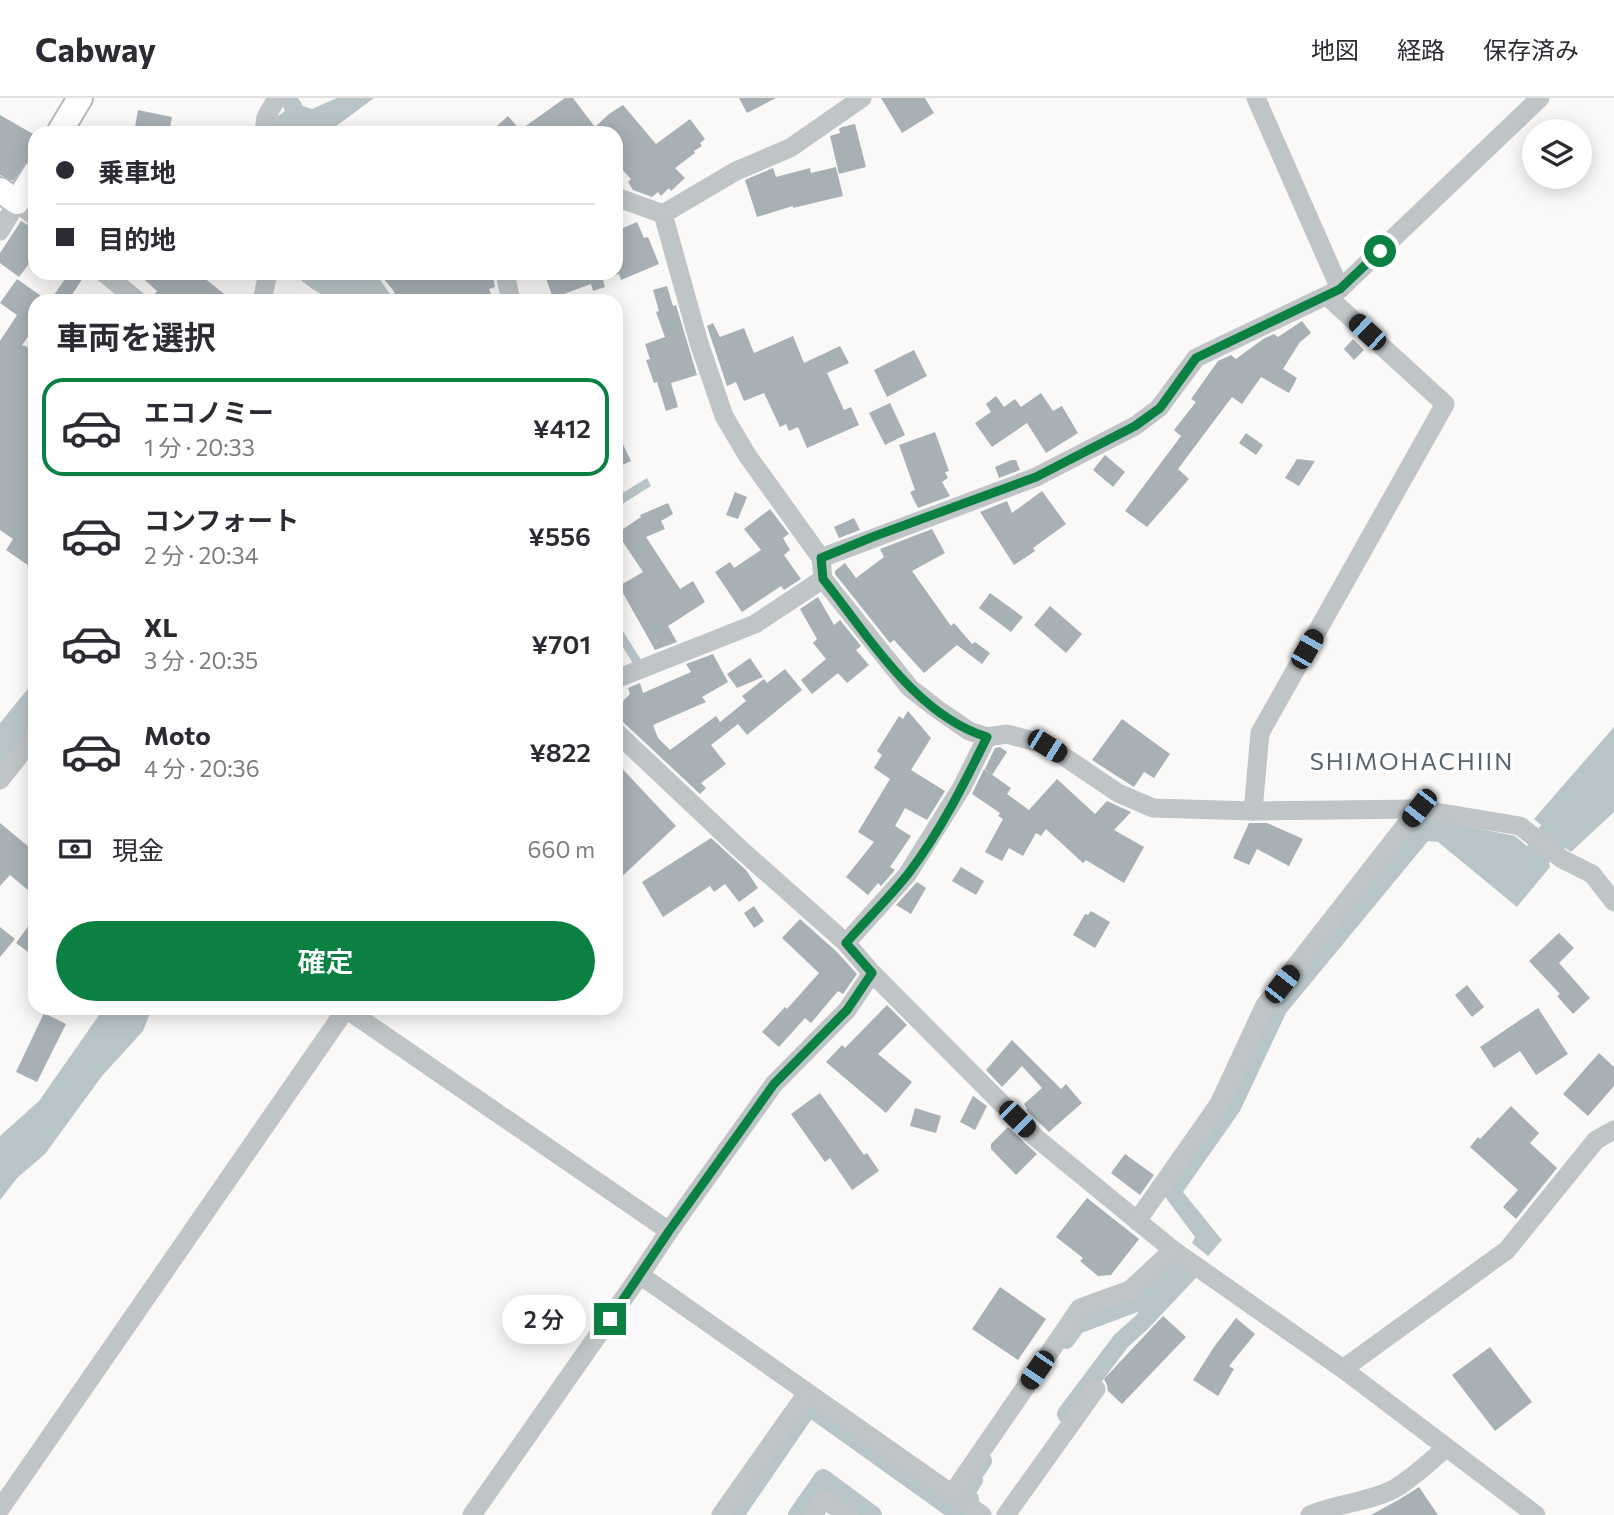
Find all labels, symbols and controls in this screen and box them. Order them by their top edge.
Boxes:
text: Cabway [35,28,156,69]
text: 地図 [1311,35,1359,64]
text: 経路 [1397,35,1445,64]
text: 保存済み [1483,35,1579,64]
map controls [1522,119,1592,189]
button: layers [1522,119,1592,189]
text: 乗車地 [98,156,176,187]
text: 目的地 [98,223,176,254]
route start [1364,235,1396,267]
car [1345,310,1390,354]
text: 車両を選択 [56,316,216,356]
icon: car [60,396,123,459]
text: エコノミー [144,396,274,427]
text: ¥412 [533,412,591,443]
text: 1 分 · 20:33 [144,433,255,461]
icon: car [60,504,123,567]
text: コンフォート [144,504,299,535]
text: ¥556 [528,520,591,551]
text: 2 分 · 20:34 [144,541,258,569]
text: XL [144,611,178,642]
icon: car [60,612,123,675]
car [1288,626,1327,672]
text: ¥701 [532,628,591,659]
text: 3 分 · 20:35 [144,646,258,674]
text: Moto [144,719,211,750]
icon: car [60,720,123,783]
car [1024,726,1071,766]
text: ¥822 [529,736,591,767]
district label: SHIMOHACHIIN [1310,746,1514,775]
text: 4 分 · 20:36 [144,754,260,782]
car [1398,785,1441,831]
icon: cash [56,830,94,868]
text: 現金 [112,834,164,865]
text: 660 m [528,835,595,863]
button: 確定 [56,921,595,1001]
car [1261,961,1304,1007]
car [995,1097,1040,1141]
callout: 2 分 [502,1294,586,1344]
route end [594,1303,626,1335]
text: 2 分 [524,1305,564,1333]
car [1017,1347,1058,1393]

